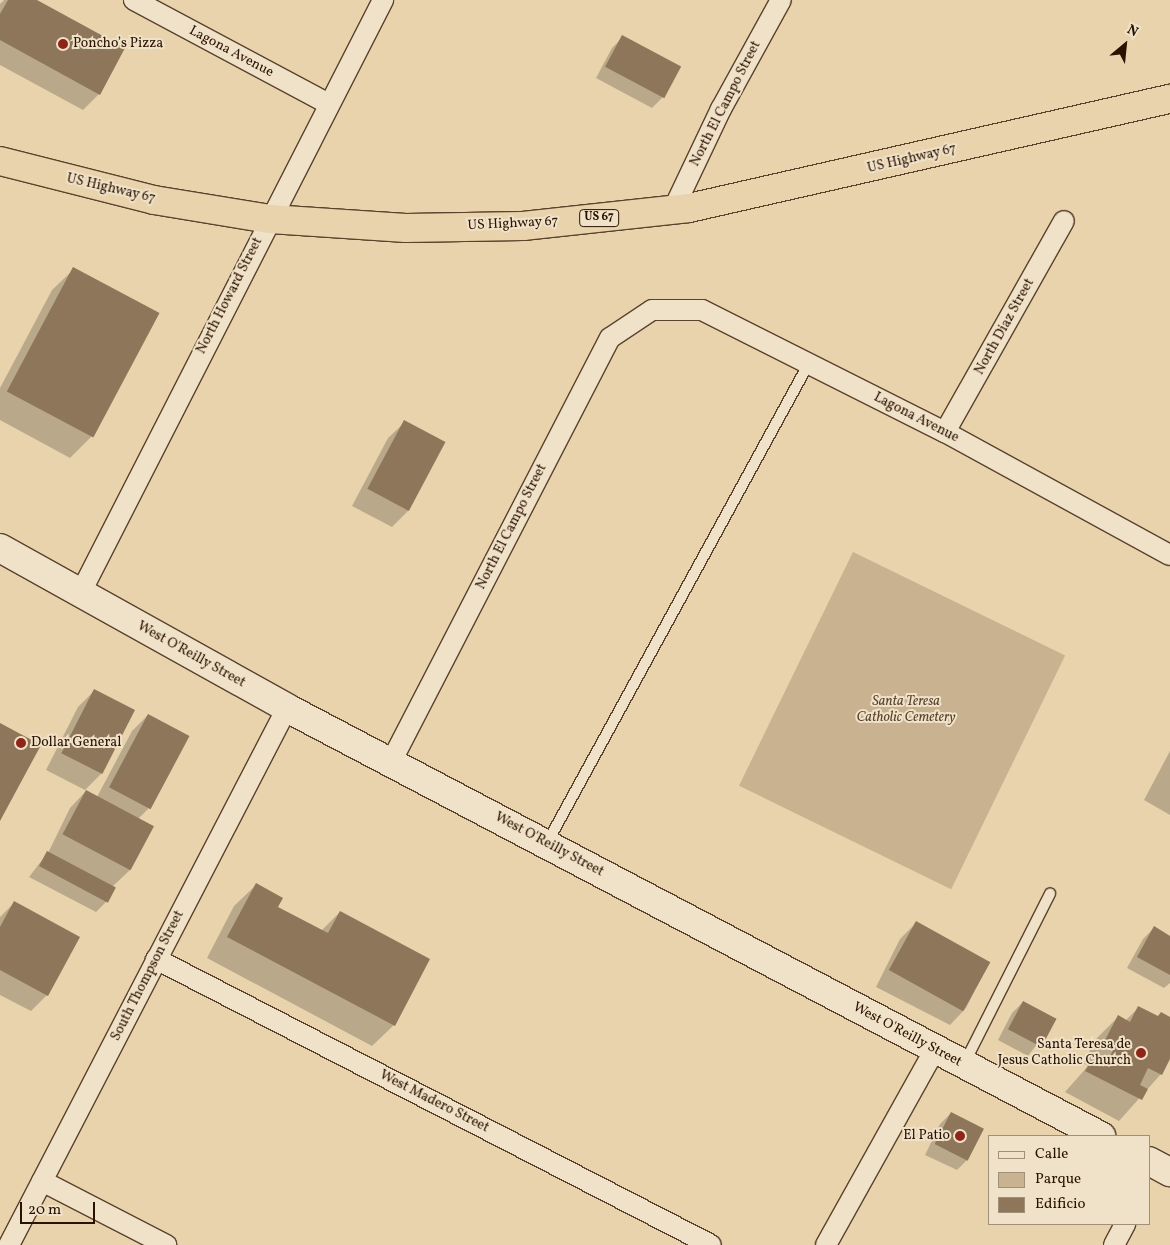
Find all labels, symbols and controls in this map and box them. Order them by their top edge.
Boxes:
north arrow [1100,20,1150,70]
text: N [1123,21,1141,42]
street label: Lagona Avenue [186,23,276,81]
place label: Poncho’s Pizza [73,36,163,52]
marker: Poncho’s Pizza [57,38,69,50]
street label: North El Campo Street [687,38,765,170]
street label: US Highway 67 [866,141,958,177]
street label: US Highway 67 [65,171,157,207]
road number: US 67 [579,208,619,228]
street label: US Highway 67 [467,213,559,235]
street label: North Howard Street [193,235,267,357]
street label: North Diaz Street [972,276,1038,378]
street label: Lagona Avenue [871,389,961,447]
street label: North El Campo Street [473,461,551,593]
street label: West O'Reilly Street [134,618,248,692]
park label: Santa Teresa Catholic Cemetery [856,694,956,726]
place label: Dollar General [31,735,121,751]
marker: Dollar General [15,737,27,749]
street label: West O'Reilly Street [491,809,607,881]
street label: South Thompson Street [108,908,188,1044]
street label: West O'Reilly Street [849,999,965,1071]
place label: Santa Teresa de Jesus Catholic Church [998,1037,1131,1070]
marker: Santa Teresa de Jesus Catholic Church [1135,1047,1147,1059]
street label: West Madero Street [376,1067,492,1137]
place label: El Patio [903,1128,950,1144]
marker: El Patio [954,1130,966,1142]
legend [988,1135,1150,1225]
text: Calle [1035,1144,1068,1165]
text: Parque [1035,1169,1081,1190]
scale bar [22,1192,98,1224]
text: Edificio [1035,1194,1086,1215]
text: 20 m [28,1200,61,1221]

